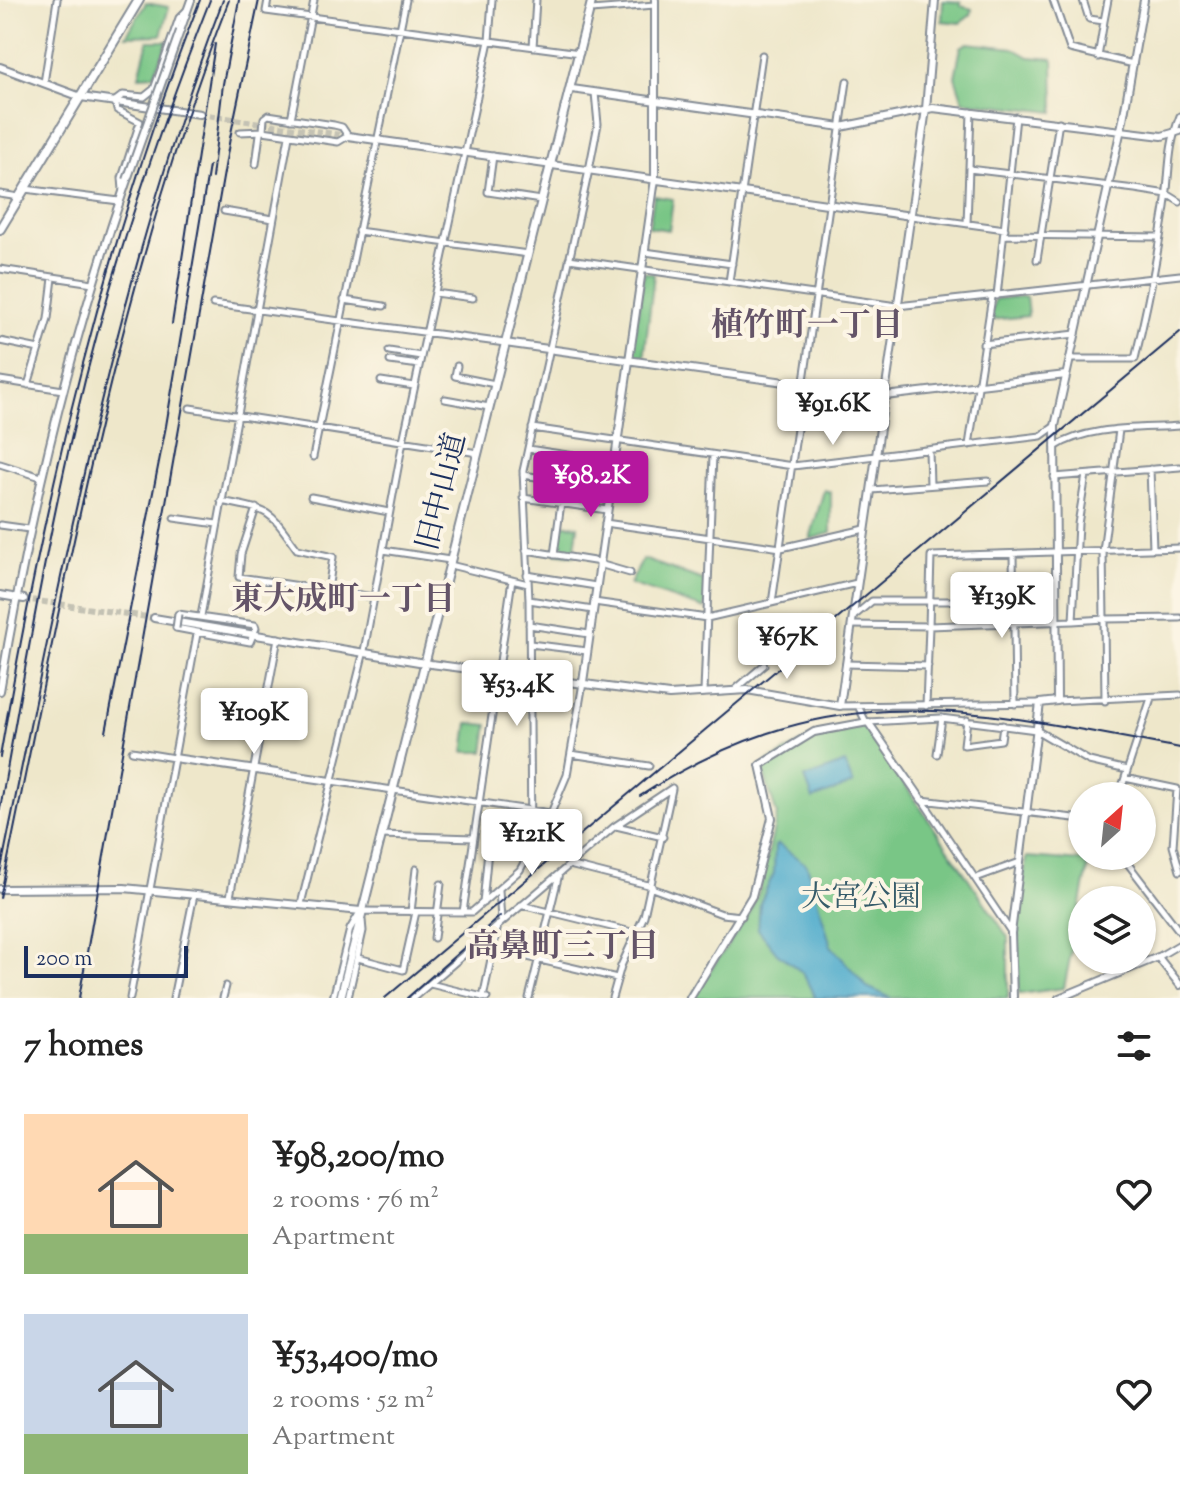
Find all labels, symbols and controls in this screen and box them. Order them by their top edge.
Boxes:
district label: 植竹町一丁目 [711,304,903,350]
pin: ¥91.6K [768,379,898,447]
text: ¥91.6K [795,386,871,423]
street label: 旧中山道 [408,429,478,555]
pin: ¥98.2K [526,451,656,519]
text: ¥98.2K [551,458,631,495]
pin: ¥139K [946,572,1058,640]
district label: 東大成町一丁目 [231,578,455,624]
text: ¥139K [968,579,1036,616]
pin: ¥67K [740,613,834,681]
text: ¥67K [756,620,818,657]
pin: ¥53.4K [452,660,582,728]
text: ¥53.4K [480,667,554,704]
pin: ¥109K [198,688,310,756]
text: ¥109K [219,695,289,732]
north arrow [1068,782,1156,870]
map controls [1068,782,1156,974]
pin: ¥121K [476,809,588,877]
text: ¥121K [499,816,565,853]
park label: 大宮公園 [801,877,921,920]
button: layers [1068,886,1156,974]
district label: 高鼻町三丁目 [467,925,659,971]
scale bar [24,942,188,978]
text: 200 m [36,944,92,976]
text: 7 homes [24,1022,143,1071]
icon: filters [1112,1024,1156,1068]
text: ¥98,200/mo [272,1133,445,1182]
icon: home [88,1146,184,1242]
icon: heart [1112,1172,1156,1216]
text: 2 rooms · 76 m² [272,1182,439,1219]
text: Apartment [272,1219,395,1256]
text: ¥53,400/mo [272,1333,438,1382]
icon: home [88,1346,184,1442]
icon: heart [1112,1372,1156,1416]
text: 2 rooms · 52 m² [272,1382,434,1419]
text: Apartment [272,1419,395,1456]

